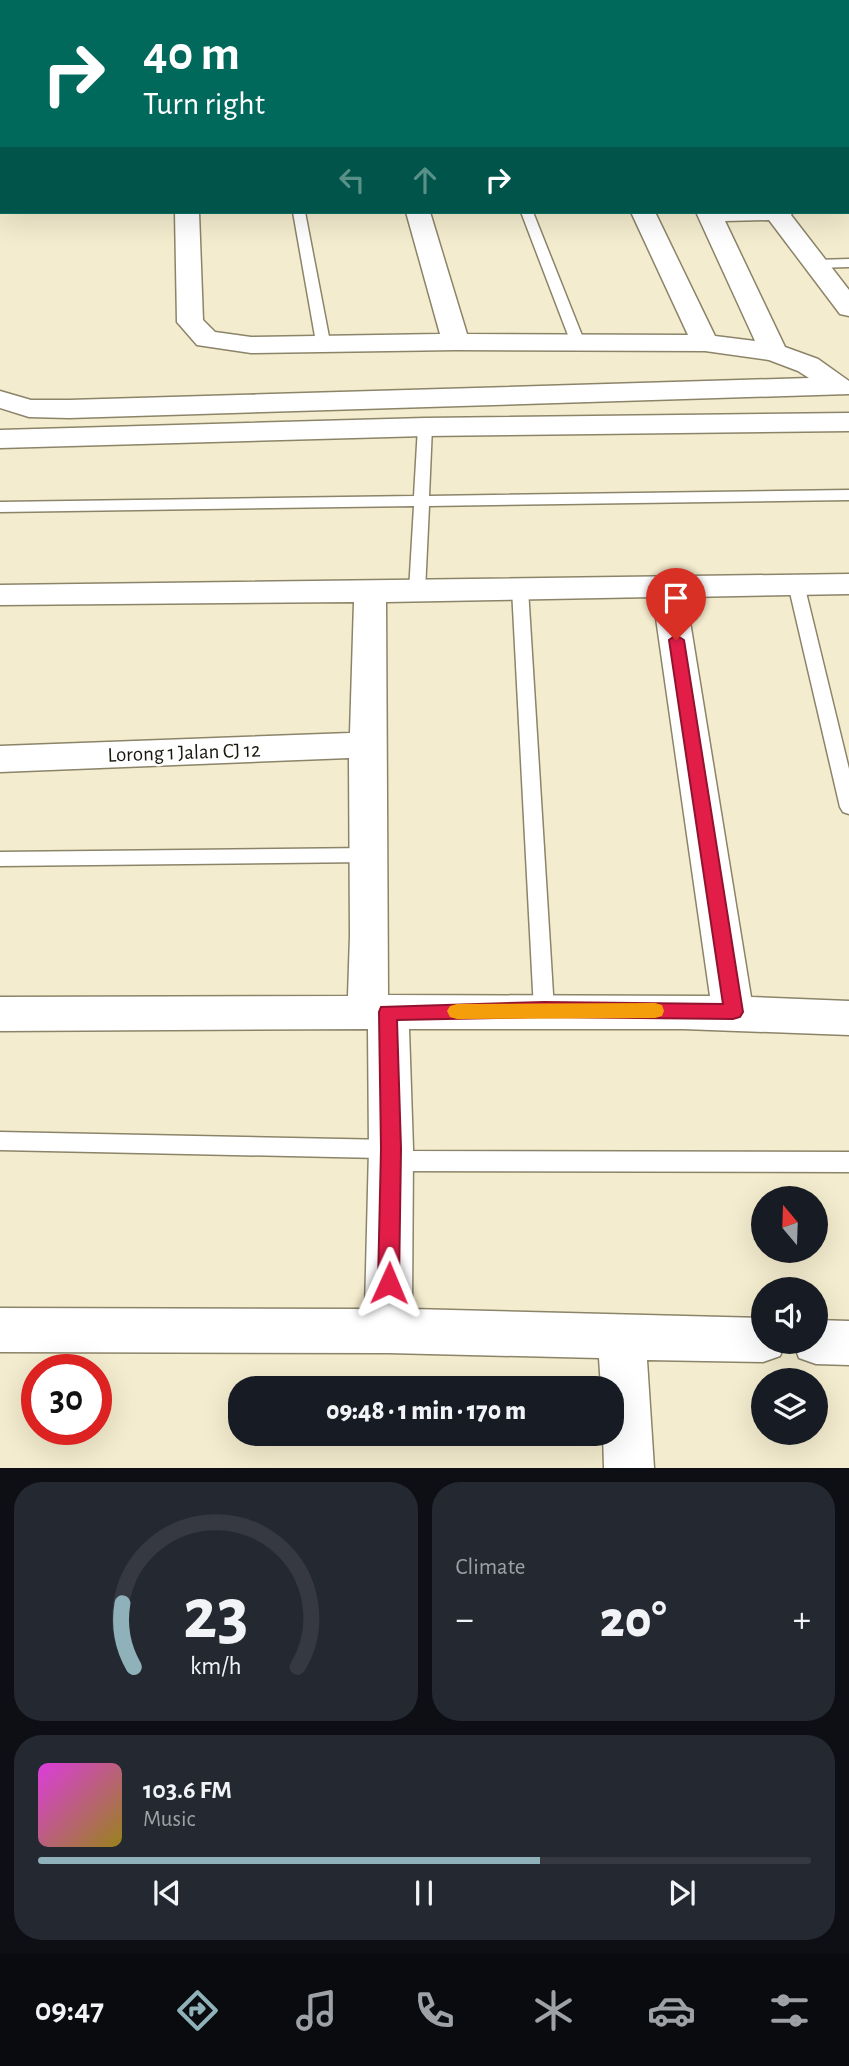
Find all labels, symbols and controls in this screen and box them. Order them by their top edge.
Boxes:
icon: right [28,28,119,119]
text: 40 m [143,30,240,79]
text: Turn right [143,88,265,120]
icon: left [333,161,371,199]
icon: ahead [406,161,444,199]
icon: right [479,161,517,199]
pin [646,568,706,640]
icon: arrive [657,579,695,617]
street label: Lorong 1 Jalan CJ 12 [107,739,261,766]
north arrow [751,1186,828,1264]
map controls [751,1186,828,1445]
position arrow [352,1246,426,1320]
button: sound [751,1277,828,1354]
speed limit sign: 30 [21,1354,112,1445]
button: layers [751,1368,828,1445]
text: 09:48 · 1 min · 170 m [326,1398,526,1424]
text: Climate [456,1556,525,1579]
text: 23 [183,1580,249,1653]
text: 20° [600,1594,667,1646]
text: − [456,1601,474,1639]
text: + [793,1601,811,1639]
text: km/h [190,1654,242,1679]
text: 103.6 FM [143,1777,232,1803]
text: Music [143,1808,195,1831]
icon: previous [148,1874,186,1912]
icon: pause [405,1874,443,1912]
icon: next [663,1874,701,1912]
icon: directions [173,1986,222,2035]
icon: music [292,1986,341,2035]
icon: phone [410,1986,459,2035]
icon: climate [529,1986,578,2035]
icon: car [647,1986,696,2035]
icon: filters [765,1986,814,2035]
text: 09:47 [35,1994,104,2026]

